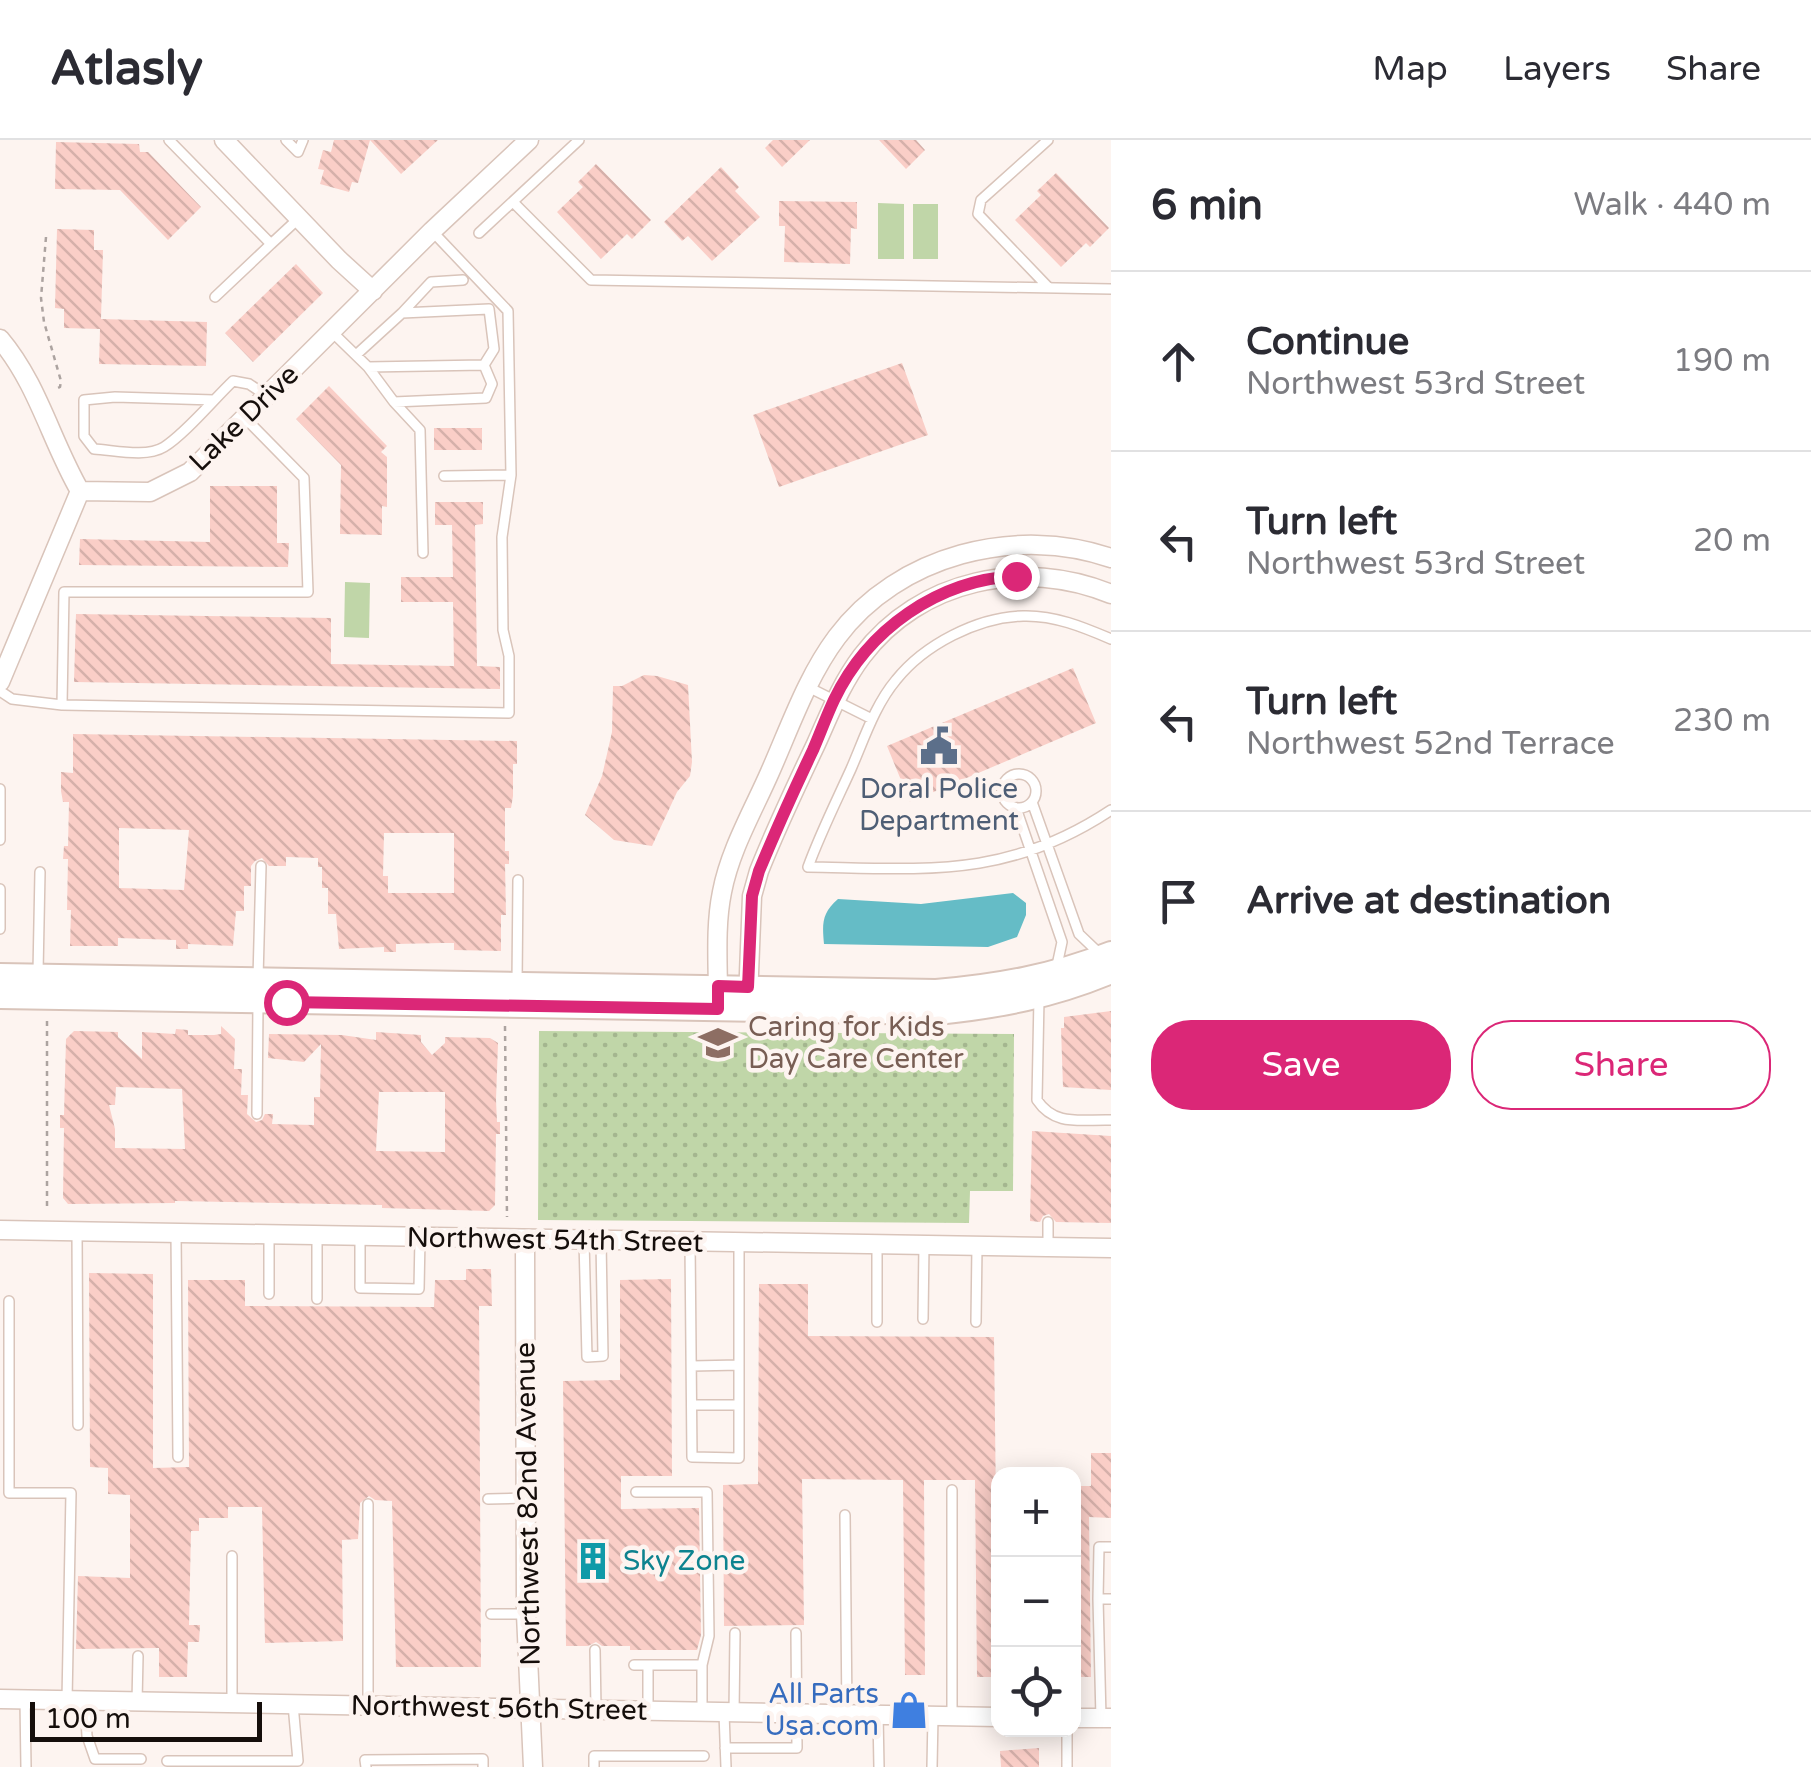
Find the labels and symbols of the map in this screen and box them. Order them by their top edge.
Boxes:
street label: Lake Drive [182,358,306,478]
route end [994,554,1040,600]
public building icon: Doral Police Department [918,725,960,767]
place label: Doral Police Department [859,772,1019,838]
route start [264,980,310,1026]
place label: Caring for Kids Day Care Center [748,1010,964,1076]
school or university icon: Caring for Kids Day Care Center [697,1022,739,1064]
street label: Northwest 54th Street [406,1220,704,1260]
street label: Northwest 82nd Avenue [508,1342,548,1666]
building icon: Sky Zone [572,1540,614,1582]
place label: Sky Zone [623,1544,745,1578]
place label: All Parts Usa.com [765,1677,879,1743]
street label: Northwest 56th Street [350,1688,648,1728]
shop icon: All Parts Usa.com [888,1689,930,1731]
scale bar [30,1697,262,1742]

